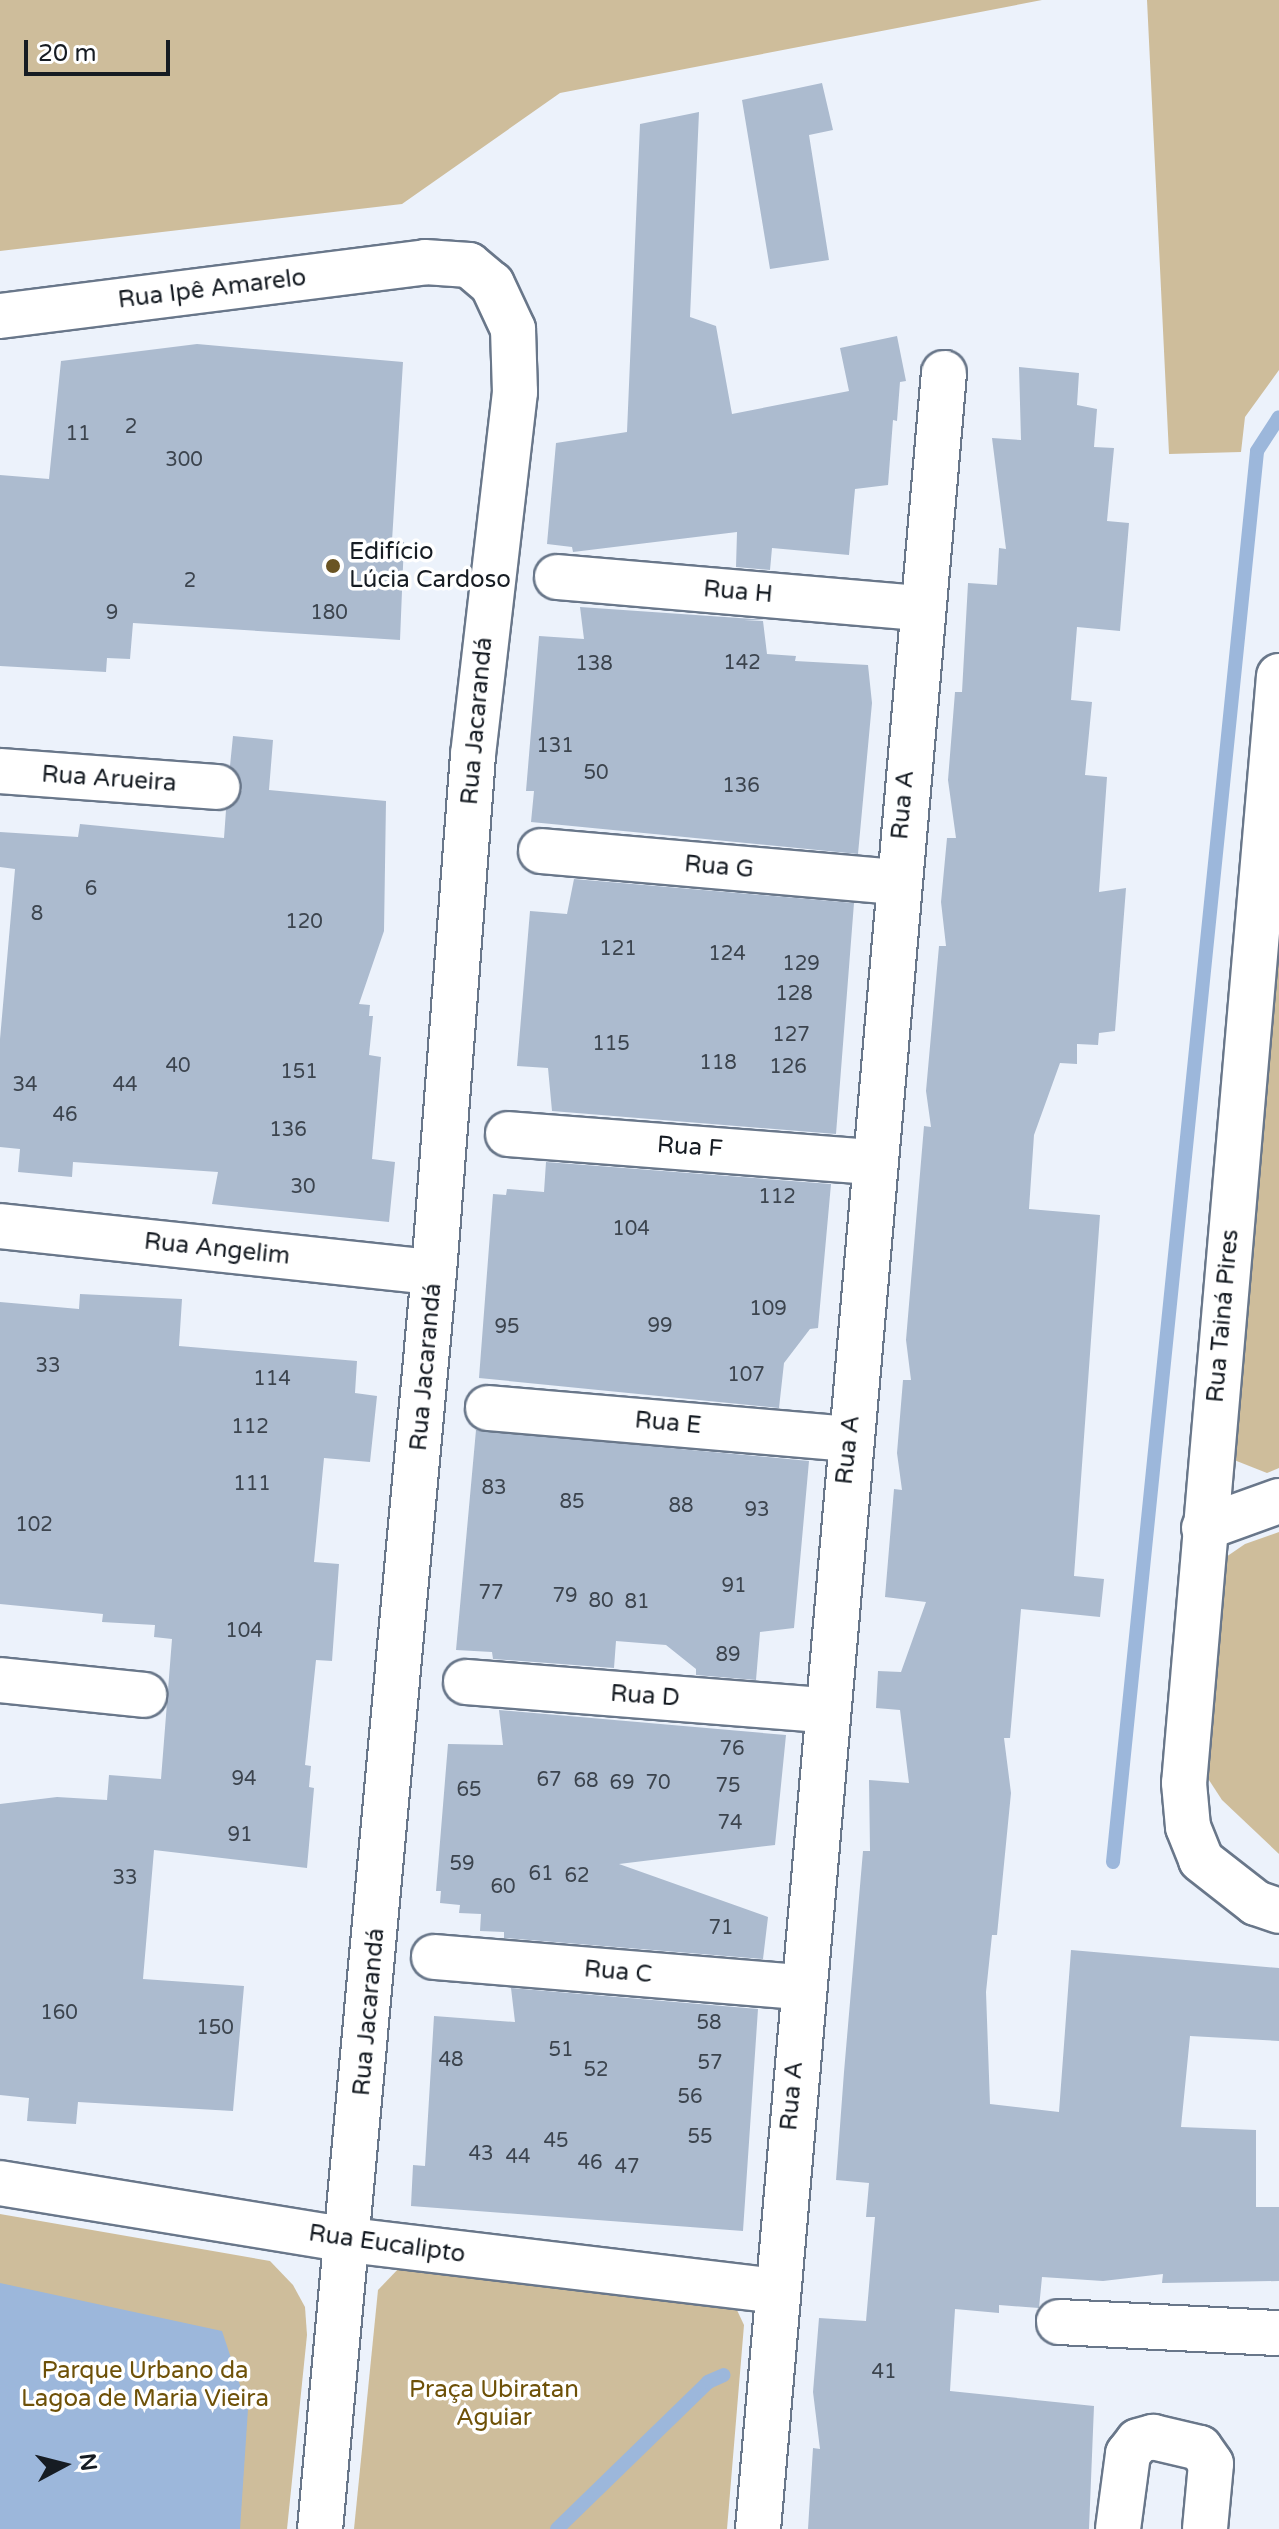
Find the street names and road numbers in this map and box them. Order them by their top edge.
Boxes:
street label: Rua Ipê Amarelo [116,263,308,315]
street label: Rua H [702,575,774,609]
street label: Rua Jacarandá [455,636,499,806]
street label: Rua Arueira [41,760,177,798]
street label: Rua A [886,769,920,841]
street label: Rua G [683,850,755,884]
street label: Rua F [656,1130,724,1164]
street label: Rua Angelim [143,1227,291,1271]
street label: Rua Tainá Pires [1201,1228,1245,1404]
street label: Rua Jacarandá [404,1282,448,1452]
street label: Rua E [633,1406,703,1440]
street label: Rua A [830,1414,866,1486]
street label: Rua D [609,1679,681,1713]
street label: Rua Jacarandá [347,1927,391,2097]
street label: Rua C [583,1955,653,1989]
street label: Rua A [775,2060,809,2132]
street label: Rua Eucalipto [307,2219,467,2269]

